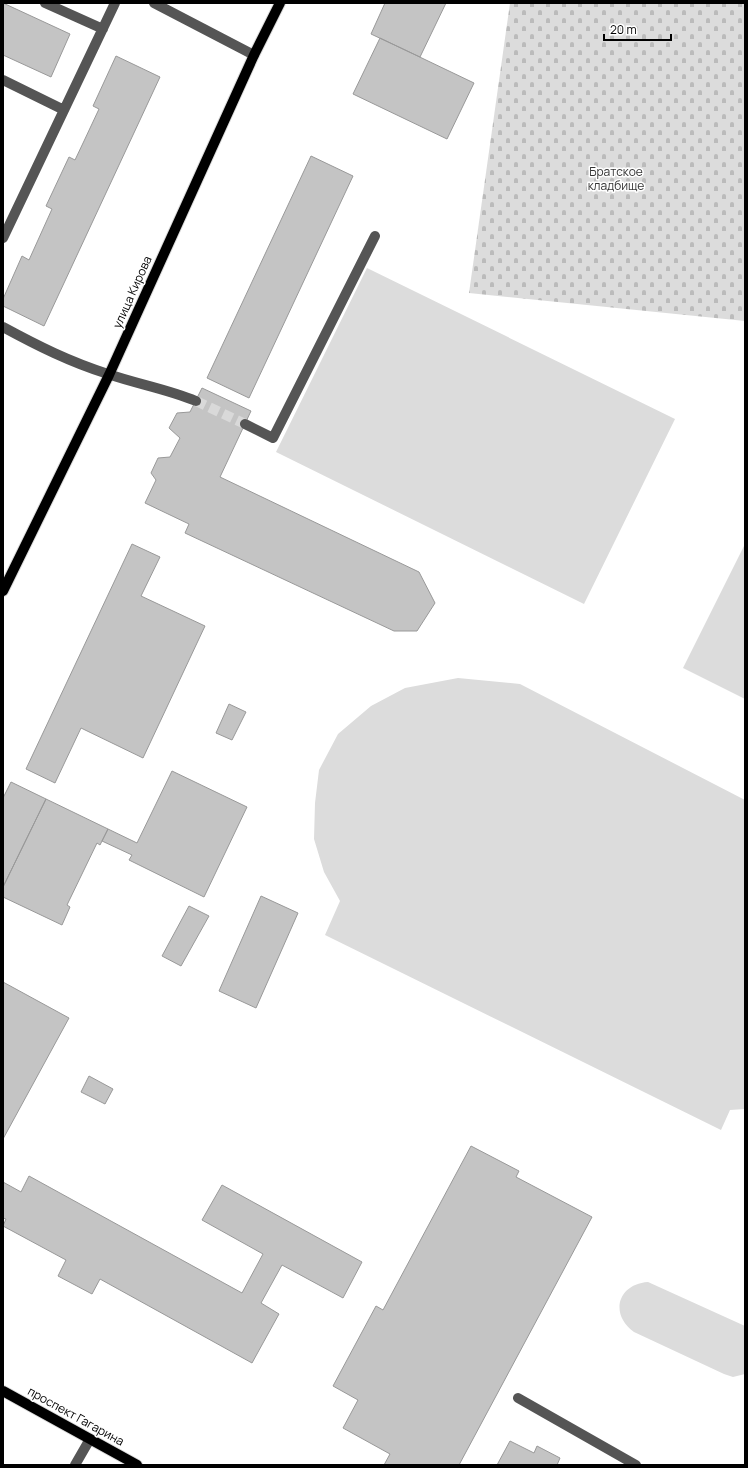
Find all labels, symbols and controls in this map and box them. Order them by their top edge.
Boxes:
scale bar [604,16,671,42]
text: 20 m [610,21,637,38]
park label: Братское кладбище [588,163,644,194]
street label: улица Кирова [108,253,156,331]
street label: проспект Гагарина [25,1382,127,1450]

